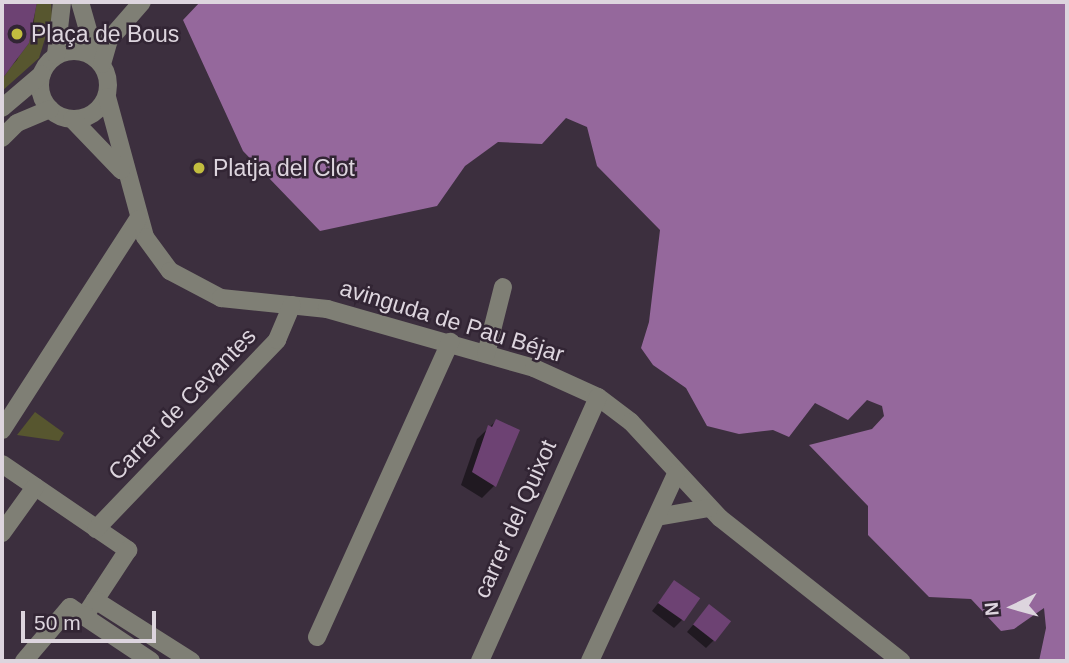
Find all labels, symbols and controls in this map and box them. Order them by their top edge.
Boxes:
place label: Plaça de Bous [31,20,179,48]
marker: Plaça de Bous [9,26,25,42]
place label: Platja del Clot [213,154,355,182]
marker: Platja del Clot [191,160,207,176]
street label: avinguda de Pau Béjar [337,274,567,368]
street label: Carrer de Cevantes [102,322,262,486]
street label: carrer del Quixot [468,436,562,602]
north arrow [978,572,1048,642]
scale bar [24,596,159,640]
text: N [981,601,1003,617]
text: 50 m [34,611,81,634]

